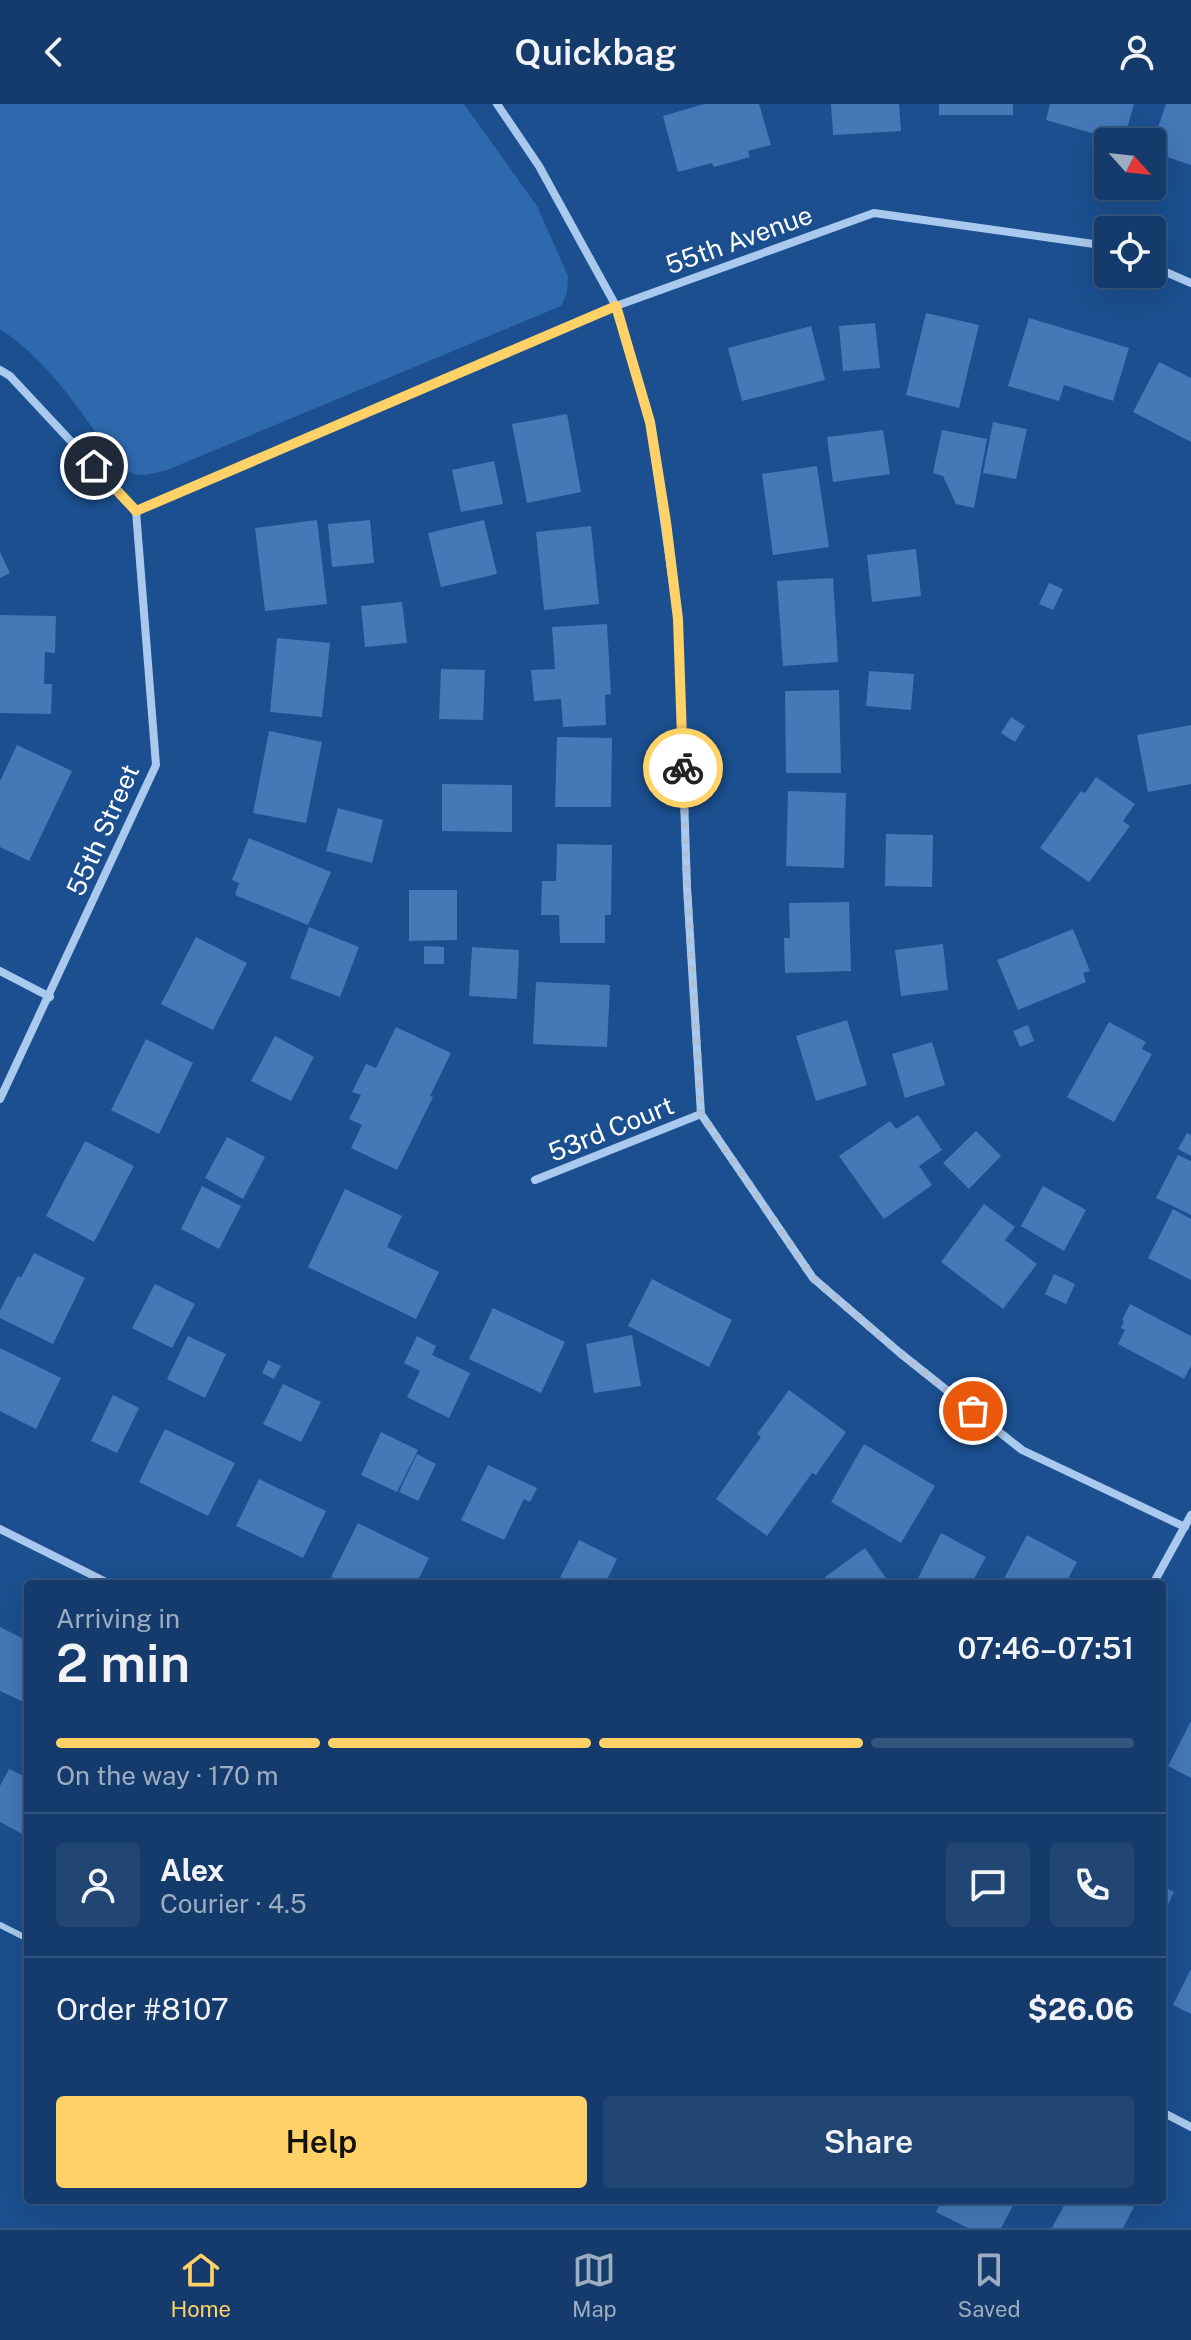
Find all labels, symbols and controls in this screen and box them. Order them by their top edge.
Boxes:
icon: back [32,30,76,74]
icon: person [1115,30,1159,74]
text: Quickbag [514,31,677,73]
north arrow [1094,128,1166,200]
map controls [1094,128,1166,288]
street label: 55th Avenue [661,199,817,280]
button: locate [1094,216,1166,288]
pin [60,432,128,500]
icon: home [72,444,116,488]
courier [643,728,723,808]
icon: bike [661,746,705,790]
street label: 55th Street [60,759,145,900]
street label: 53rd Court [544,1089,678,1168]
pin [939,1377,1007,1445]
icon: bag [951,1389,995,1433]
text: Arriving in [56,1603,180,1634]
text: 07:46–07:51 [957,1630,1134,1666]
text: 2 min [56,1633,190,1694]
text: On the way · 170 m [56,1760,279,1791]
button: person [56,1843,140,1927]
button: chat [946,1843,1030,1927]
button: phone [1050,1843,1134,1927]
text: Alex [160,1852,224,1888]
text: Courier · 4.5 [160,1888,307,1919]
text: Order #8107 [56,1991,229,2027]
text: $26.06 [1028,1991,1134,2027]
button: Help [56,2096,587,2188]
button: Share [603,2096,1134,2188]
tab: Home [170,2248,231,2322]
tab: Map [572,2248,617,2322]
tab: Saved [958,2248,1021,2322]

